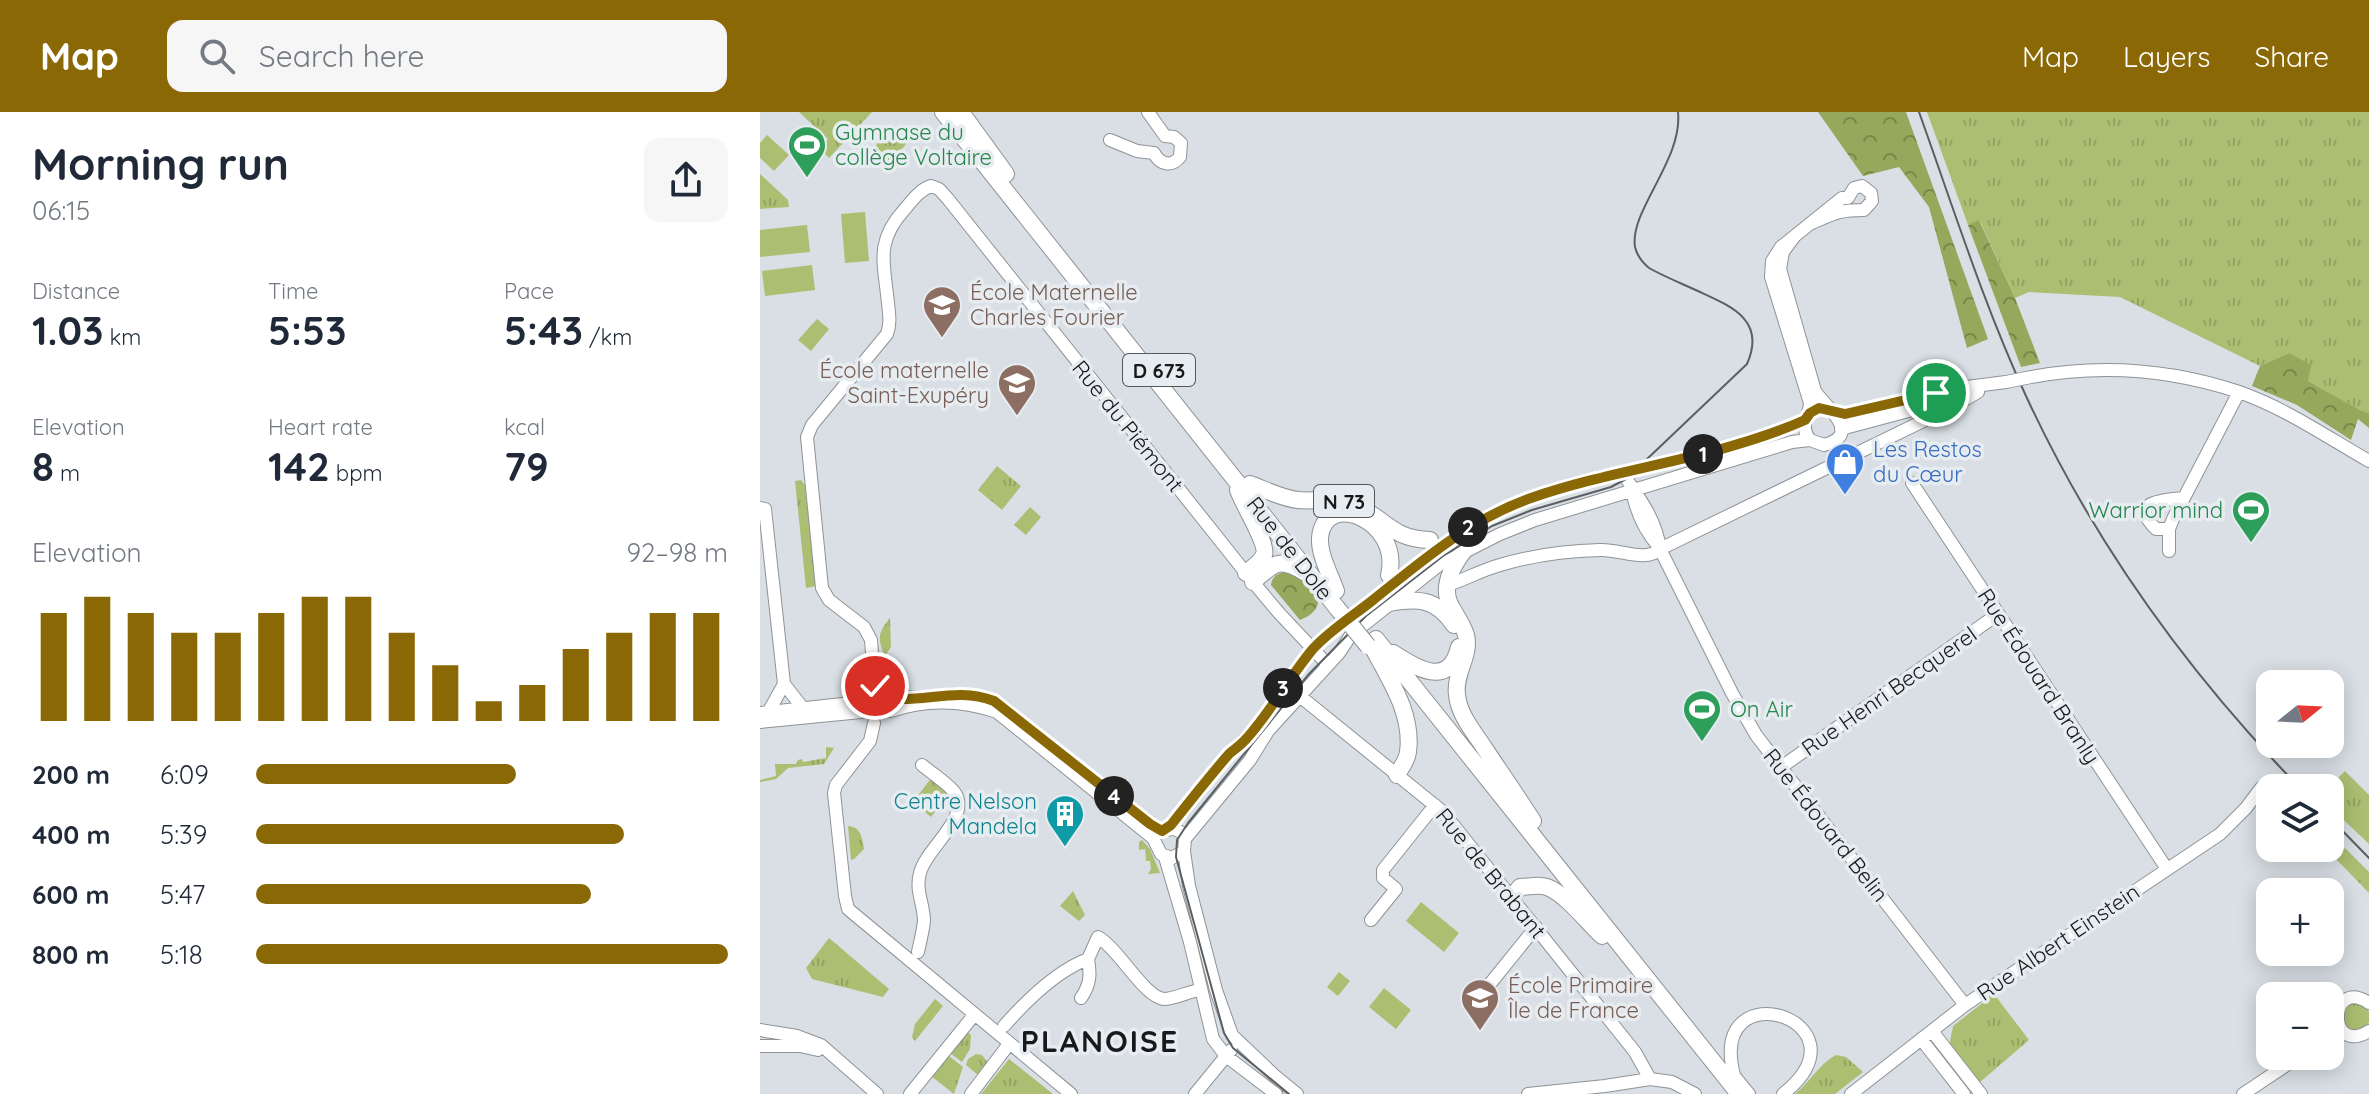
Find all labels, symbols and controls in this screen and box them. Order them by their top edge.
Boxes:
search box [167,20,727,92]
text: Map [40,32,119,80]
icon: search [195,34,239,78]
text: Search here [259,37,424,75]
text: Map [2022,39,2079,74]
text: Layers [2123,39,2210,74]
text: Share [2254,39,2329,74]
place label: Gymnase du collège Voltaire [835,118,992,171]
sports icon: Gymnase du collège Voltaire [786,124,828,179]
text: Morning run [32,136,289,191]
button: share [644,138,728,222]
text: 06:15 [32,194,90,227]
text: Distance [32,277,120,305]
text: Time [268,277,319,305]
text: Pace [504,277,554,305]
place label: École Maternelle Charles Fourier [970,278,1138,331]
school or university icon: École Maternelle Charles Fourier [921,284,963,339]
text: 1.03 [32,305,104,355]
text: 5:53 [268,305,346,355]
text: 5:43 [504,305,583,355]
text: km [104,323,141,351]
text: /km [583,323,632,351]
street label: Rue du Piémont [1066,354,1190,498]
road number: D 673 [1123,354,1195,386]
place label: École maternelle Saint-Exupéry [819,356,989,409]
pin [1902,359,1970,427]
school or university icon: École maternelle Saint-Exupéry [996,362,1038,417]
icon: arrive [1914,371,1958,415]
text: Elevation [32,413,125,441]
text: Heart rate [268,413,373,441]
text: kcal [504,413,545,441]
pin: 1 [1683,434,1723,474]
place label: Les Restos du Cœur [1873,435,1982,488]
text: 1 [1699,440,1707,468]
text: 8 [32,441,54,491]
text: 142 [268,441,330,491]
text: 79 [504,441,549,491]
shop icon: Les Restos du Cœur [1824,441,1866,496]
text: m [54,459,80,487]
text: bpm [330,459,383,487]
road number: N 73 [1314,485,1374,517]
sports icon: Warrior mind [2230,489,2272,544]
street label: Rue de Dole [1241,491,1339,605]
place label: Warrior mind [2088,496,2223,524]
pin: 2 [1448,507,1488,547]
text: 2 [1462,513,1474,541]
text: Elevation [32,536,142,569]
text: 92–98 m [626,536,728,569]
street label: Rue Édouard Branly [1972,583,2106,769]
street label: Rue Henri Becquerel [1796,620,1982,762]
pin [841,652,909,720]
icon: check [853,664,897,708]
pin: 3 [1263,668,1303,708]
north arrow [2256,670,2344,758]
map controls [2256,670,2344,1070]
text: 3 [1277,674,1289,702]
sports icon: On Air [1681,688,1723,743]
place label: On Air [1730,695,1794,723]
street label: Rue Édouard Belin [1757,743,1895,907]
text: 200 m [32,758,110,791]
text: 6:09 [160,758,209,791]
button: layers [2256,774,2344,862]
pin: 4 [1094,776,1134,816]
text: 4 [1108,782,1120,810]
place label: Centre Nelson Mandela [894,787,1037,840]
building icon: Centre Nelson Mandela [1044,793,1086,848]
street label: Rue de Brabant [1430,802,1552,944]
text: 400 m [32,818,110,851]
text: 5:39 [160,818,207,851]
street label: Rue Albert Einstein [1971,877,2145,1007]
text: 600 m [32,878,110,911]
text: 5:47 [160,878,205,911]
button: + [2256,878,2344,966]
text: 800 m [32,938,109,971]
text: 5:18 [160,938,203,971]
place label: École Primaire Île de France [1508,971,1653,1024]
school or university icon: École Primaire Île de France [1459,977,1501,1032]
button: − [2256,982,2344,1070]
district label: PLANOISE [1021,1022,1179,1060]

